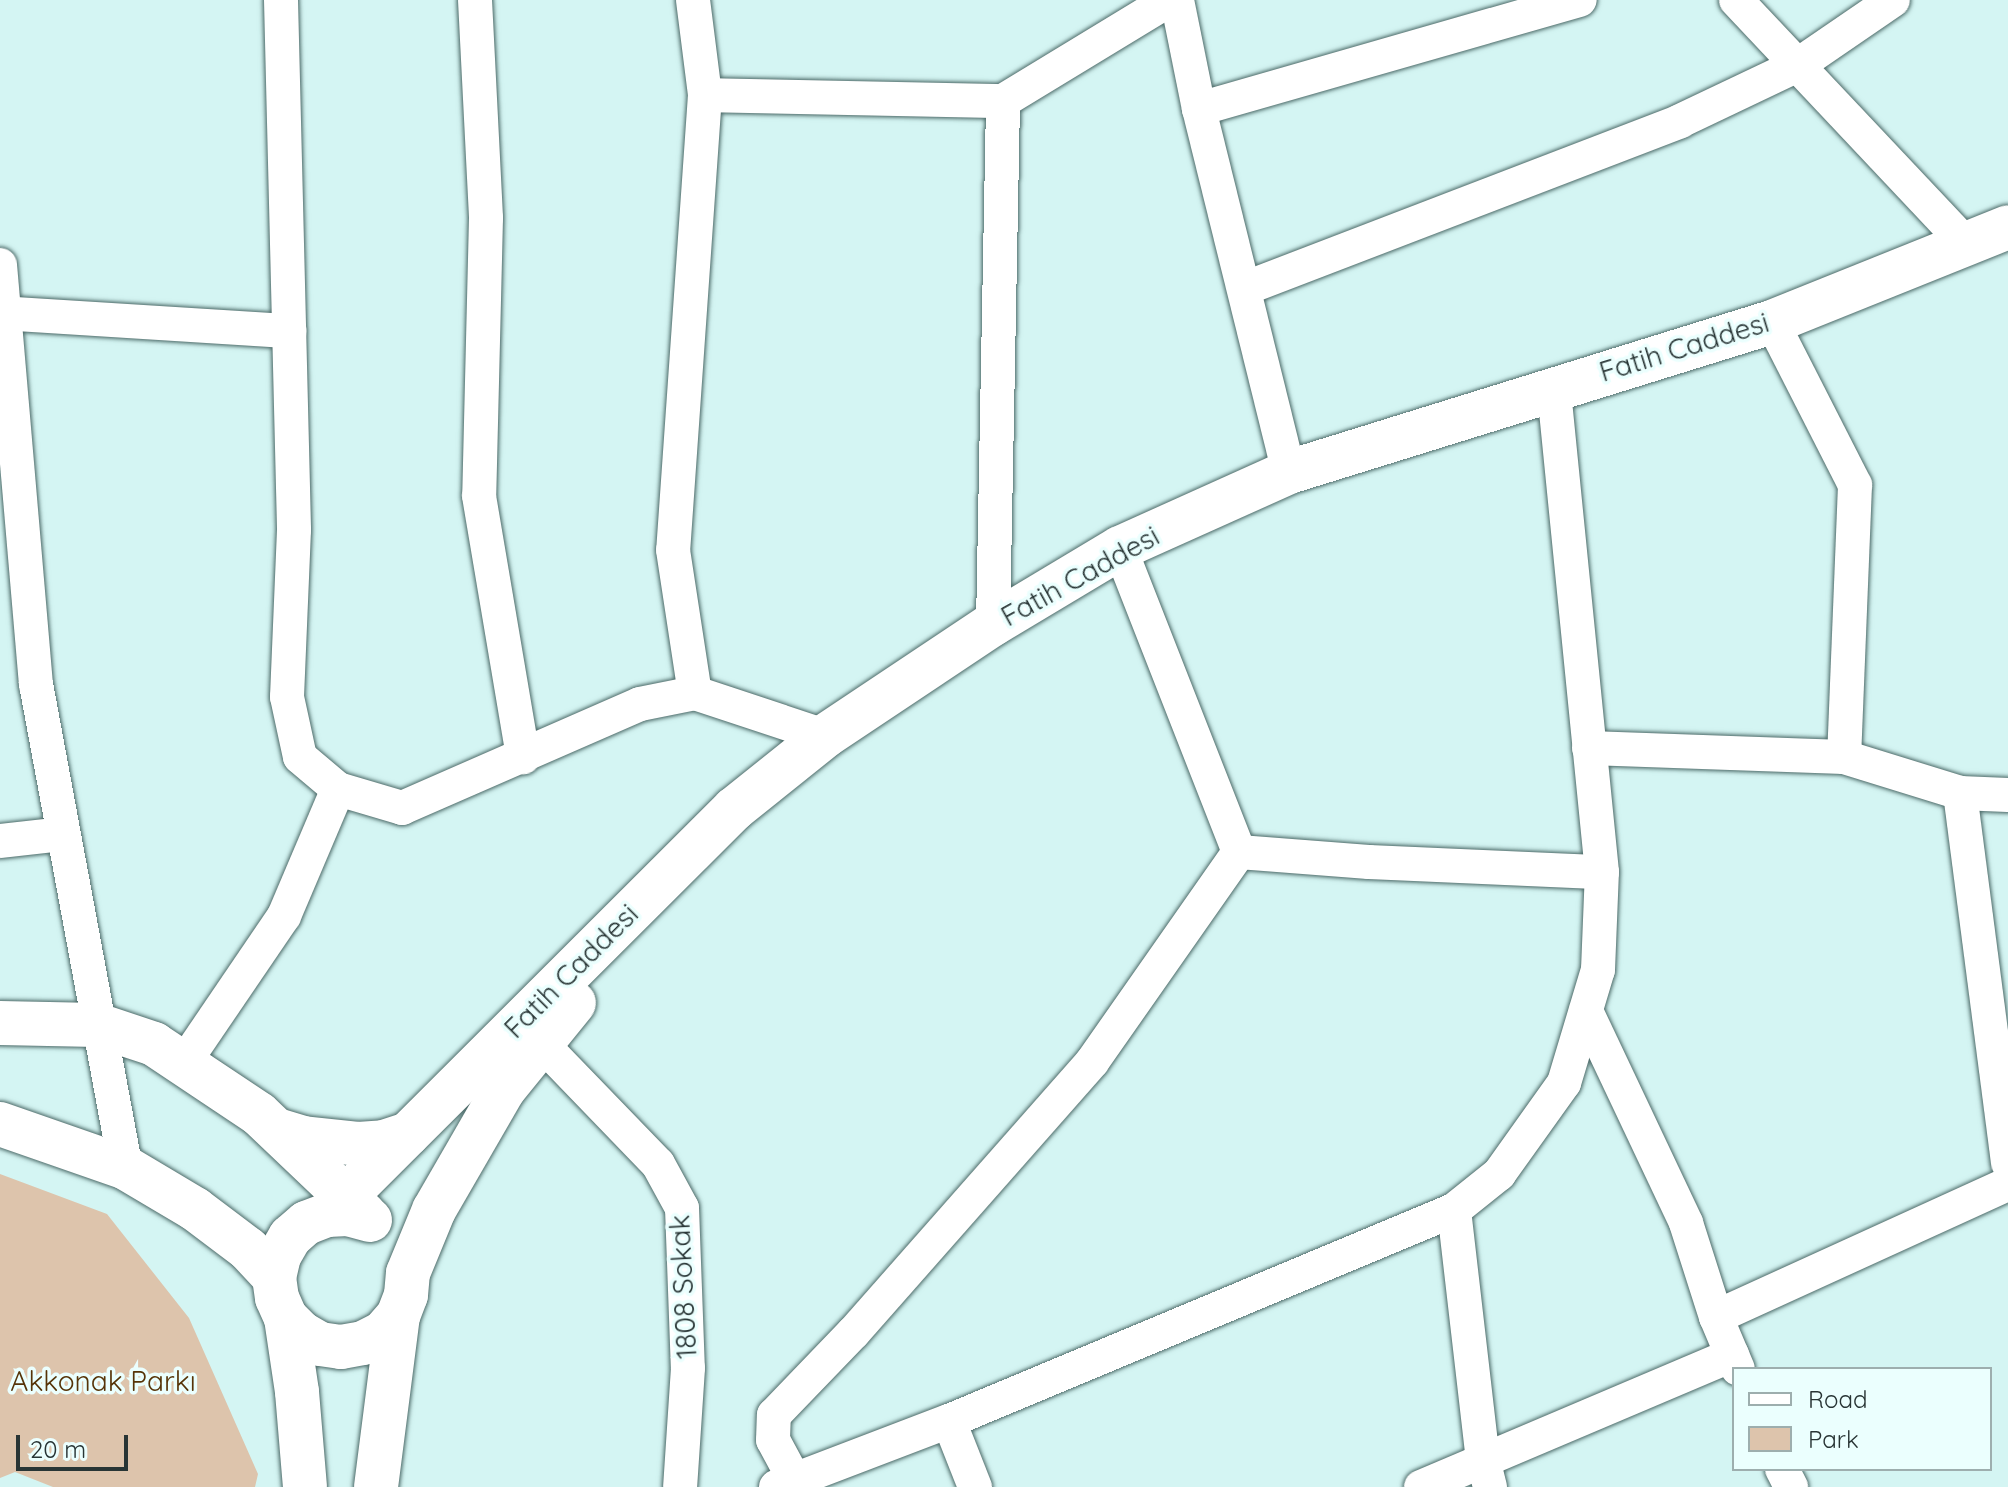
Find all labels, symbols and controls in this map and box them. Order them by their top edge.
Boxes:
street label: Fatih Caddesi [1595,305,1773,389]
street label: Fatih Caddesi [995,519,1165,633]
street label: Fatih Caddesi [497,897,645,1045]
street label: 1808 Sokak [662,1214,704,1360]
park label: Akkonak Parkı [10,1364,196,1398]
legend [1732,1367,1992,1471]
text: Road [1808,1384,1868,1414]
scale bar [20,1419,132,1469]
text: Park [1808,1424,1859,1454]
text: 20 m [30,1434,86,1464]

